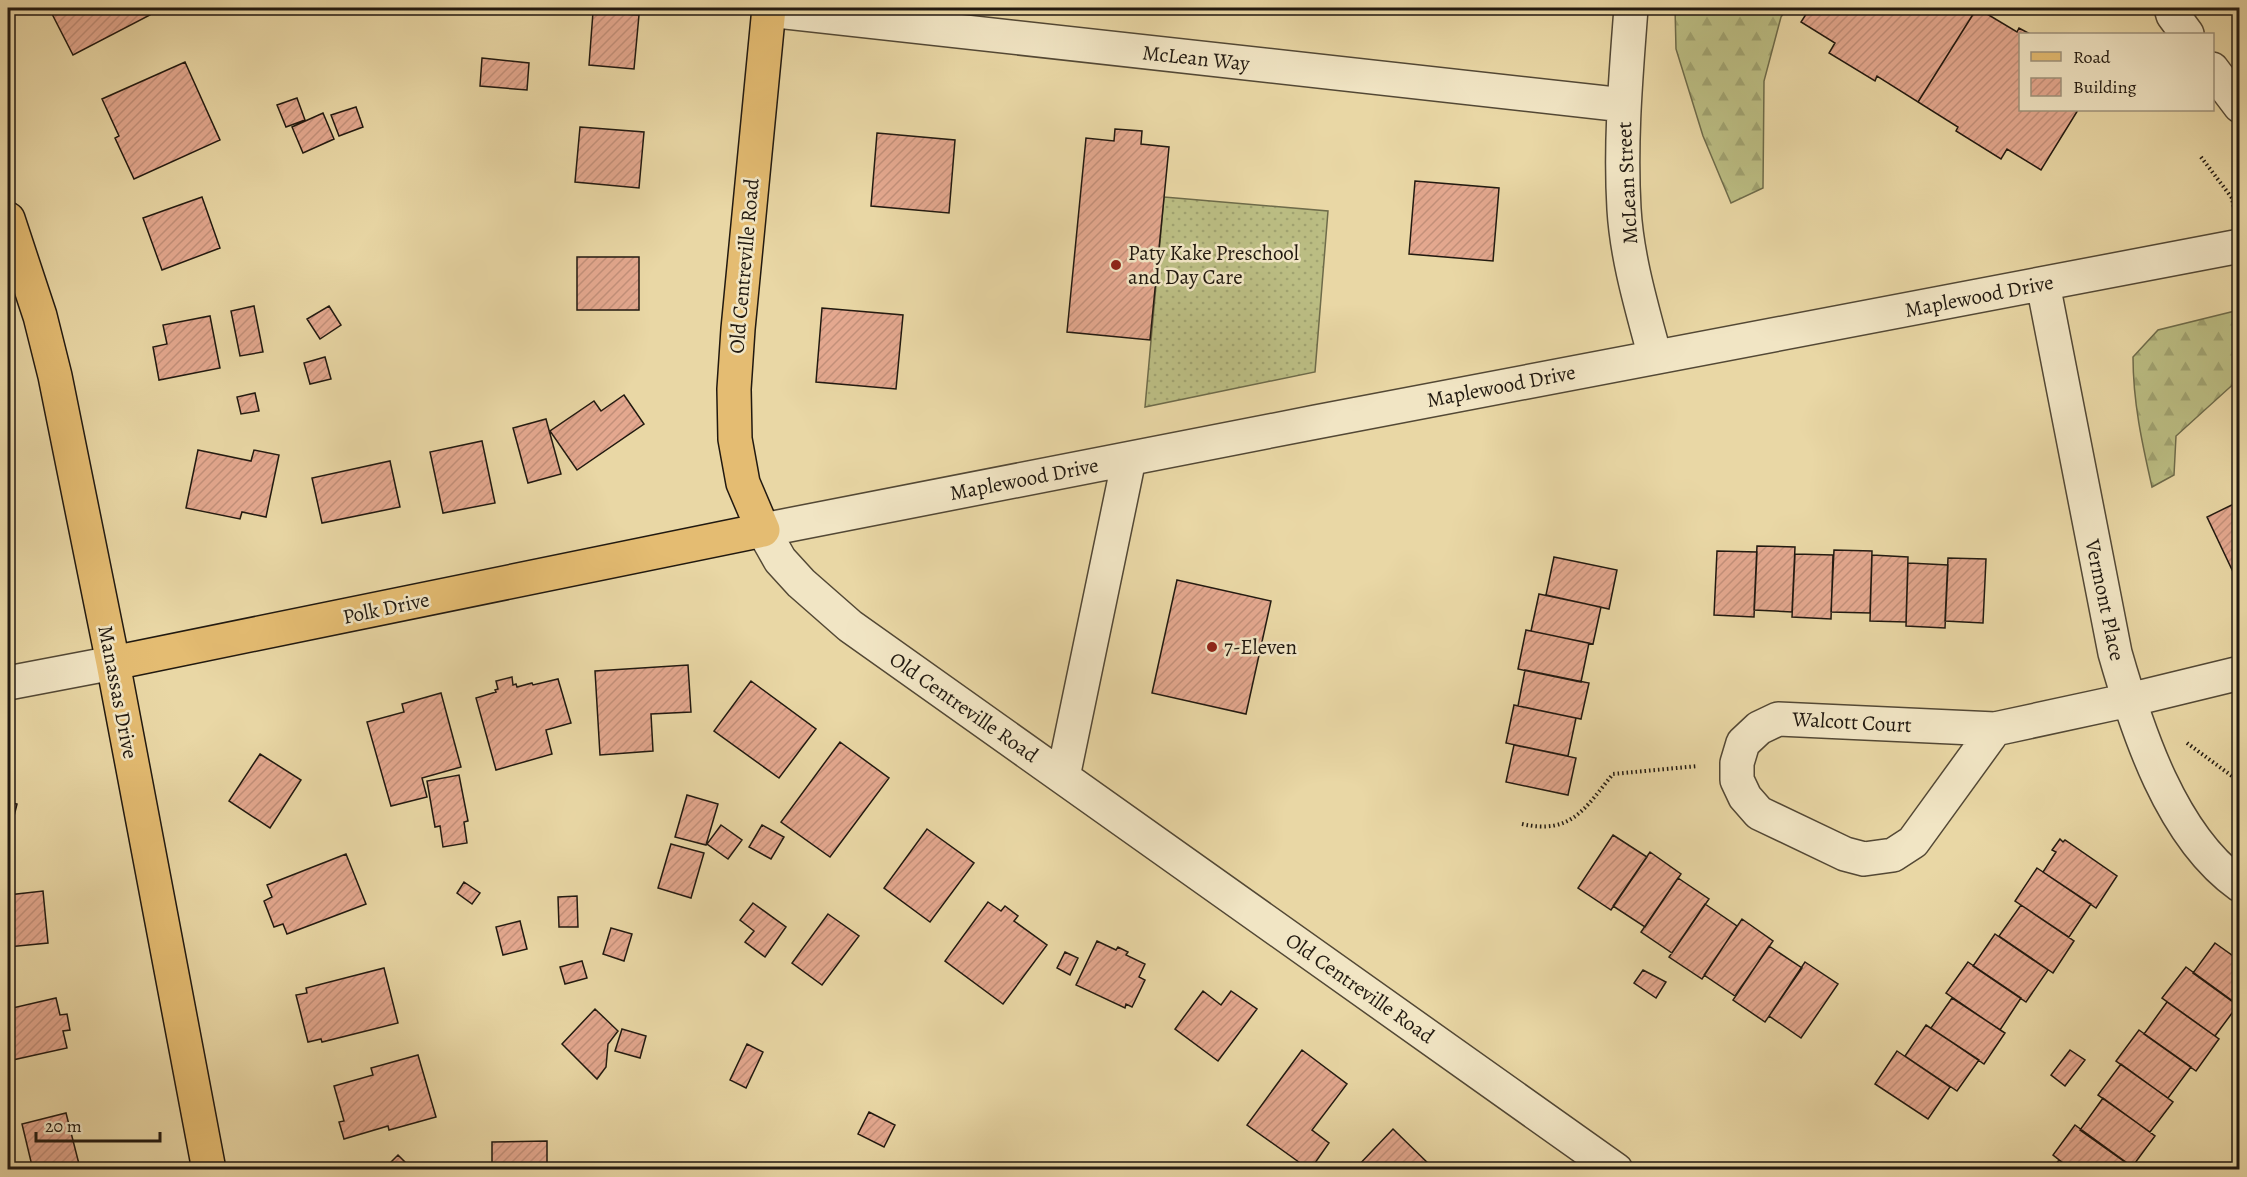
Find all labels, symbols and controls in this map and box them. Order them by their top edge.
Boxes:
legend [2019,33,2214,111]
street label: McLean Way [1141,38,1252,78]
text: Road [2073,45,2111,69]
text: Building [2073,75,2137,99]
street label: McLean Street [1610,121,1644,245]
street label: Old Centreville Road [722,177,766,355]
place label: Paty Kake Preschool and Day Care [1128,239,1299,291]
marker: Paty Kake Preschool and Day Care [1109,258,1123,272]
street label: Maplewood Drive [1902,268,2056,324]
street label: Maplewood Drive [1424,358,1578,414]
street label: Maplewood Drive [947,451,1101,507]
street label: Vermont Place [2078,536,2132,663]
street label: Polk Drive [340,585,432,631]
street label: Manassas Drive [91,623,145,761]
place label: 7-Eleven [1224,633,1297,661]
marker: 7-Eleven [1205,640,1219,654]
street label: Old Centreville Road [884,645,1045,769]
street label: Walcott Court [1791,705,1912,739]
street label: Old Centreville Road [1280,926,1441,1050]
scale bar [36,1105,160,1143]
text: 20 m [45,1114,82,1138]

